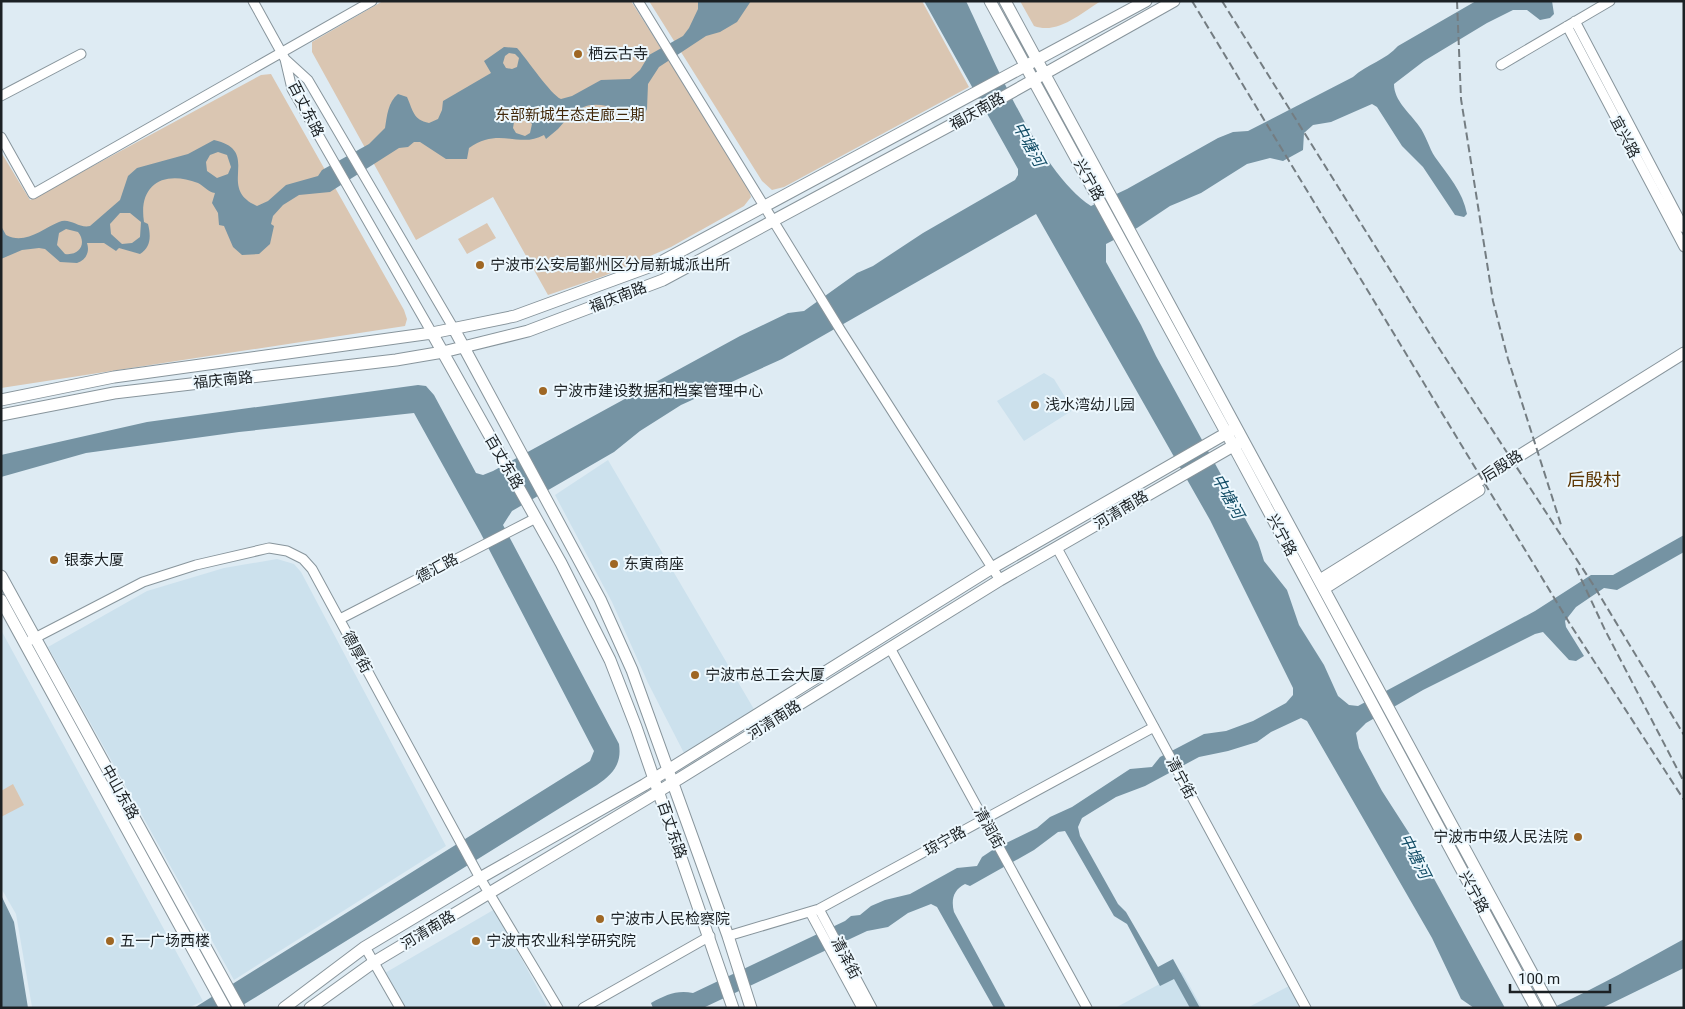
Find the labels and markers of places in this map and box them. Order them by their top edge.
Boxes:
place label: 栖云古寺 [588,45,648,63]
marker: 栖云古寺 [572,48,584,60]
place label: 宁波市公安局鄞州区分局新城派出所 [490,256,730,274]
marker: 宁波市公安局鄞州区分局新城派出所 [474,259,486,271]
place label: 宁波市建设数据和档案管理中心 [553,382,763,400]
marker: 宁波市建设数据和档案管理中心 [537,385,549,397]
place label: 浅水湾幼儿园 [1045,396,1135,414]
marker: 浅水湾幼儿园 [1029,399,1041,411]
place label: 银泰大厦 [64,551,124,569]
marker: 银泰大厦 [48,554,60,566]
place label: 东寅商座 [624,555,684,573]
marker: 东寅商座 [608,558,620,570]
place label: 宁波市总工会大厦 [705,666,825,684]
marker: 宁波市总工会大厦 [689,669,701,681]
place label: 宁波市中级人民法院 [1433,828,1568,846]
marker: 宁波市中级人民法院 [1572,831,1584,843]
place label: 宁波市人民检察院 [610,910,730,928]
marker: 宁波市人民检察院 [594,913,606,925]
place label: 五一广场西楼 [120,932,210,950]
place label: 宁波市农业科学研究院 [486,932,636,950]
marker: 五一广场西楼 [104,935,116,947]
marker: 宁波市农业科学研究院 [470,935,482,947]

